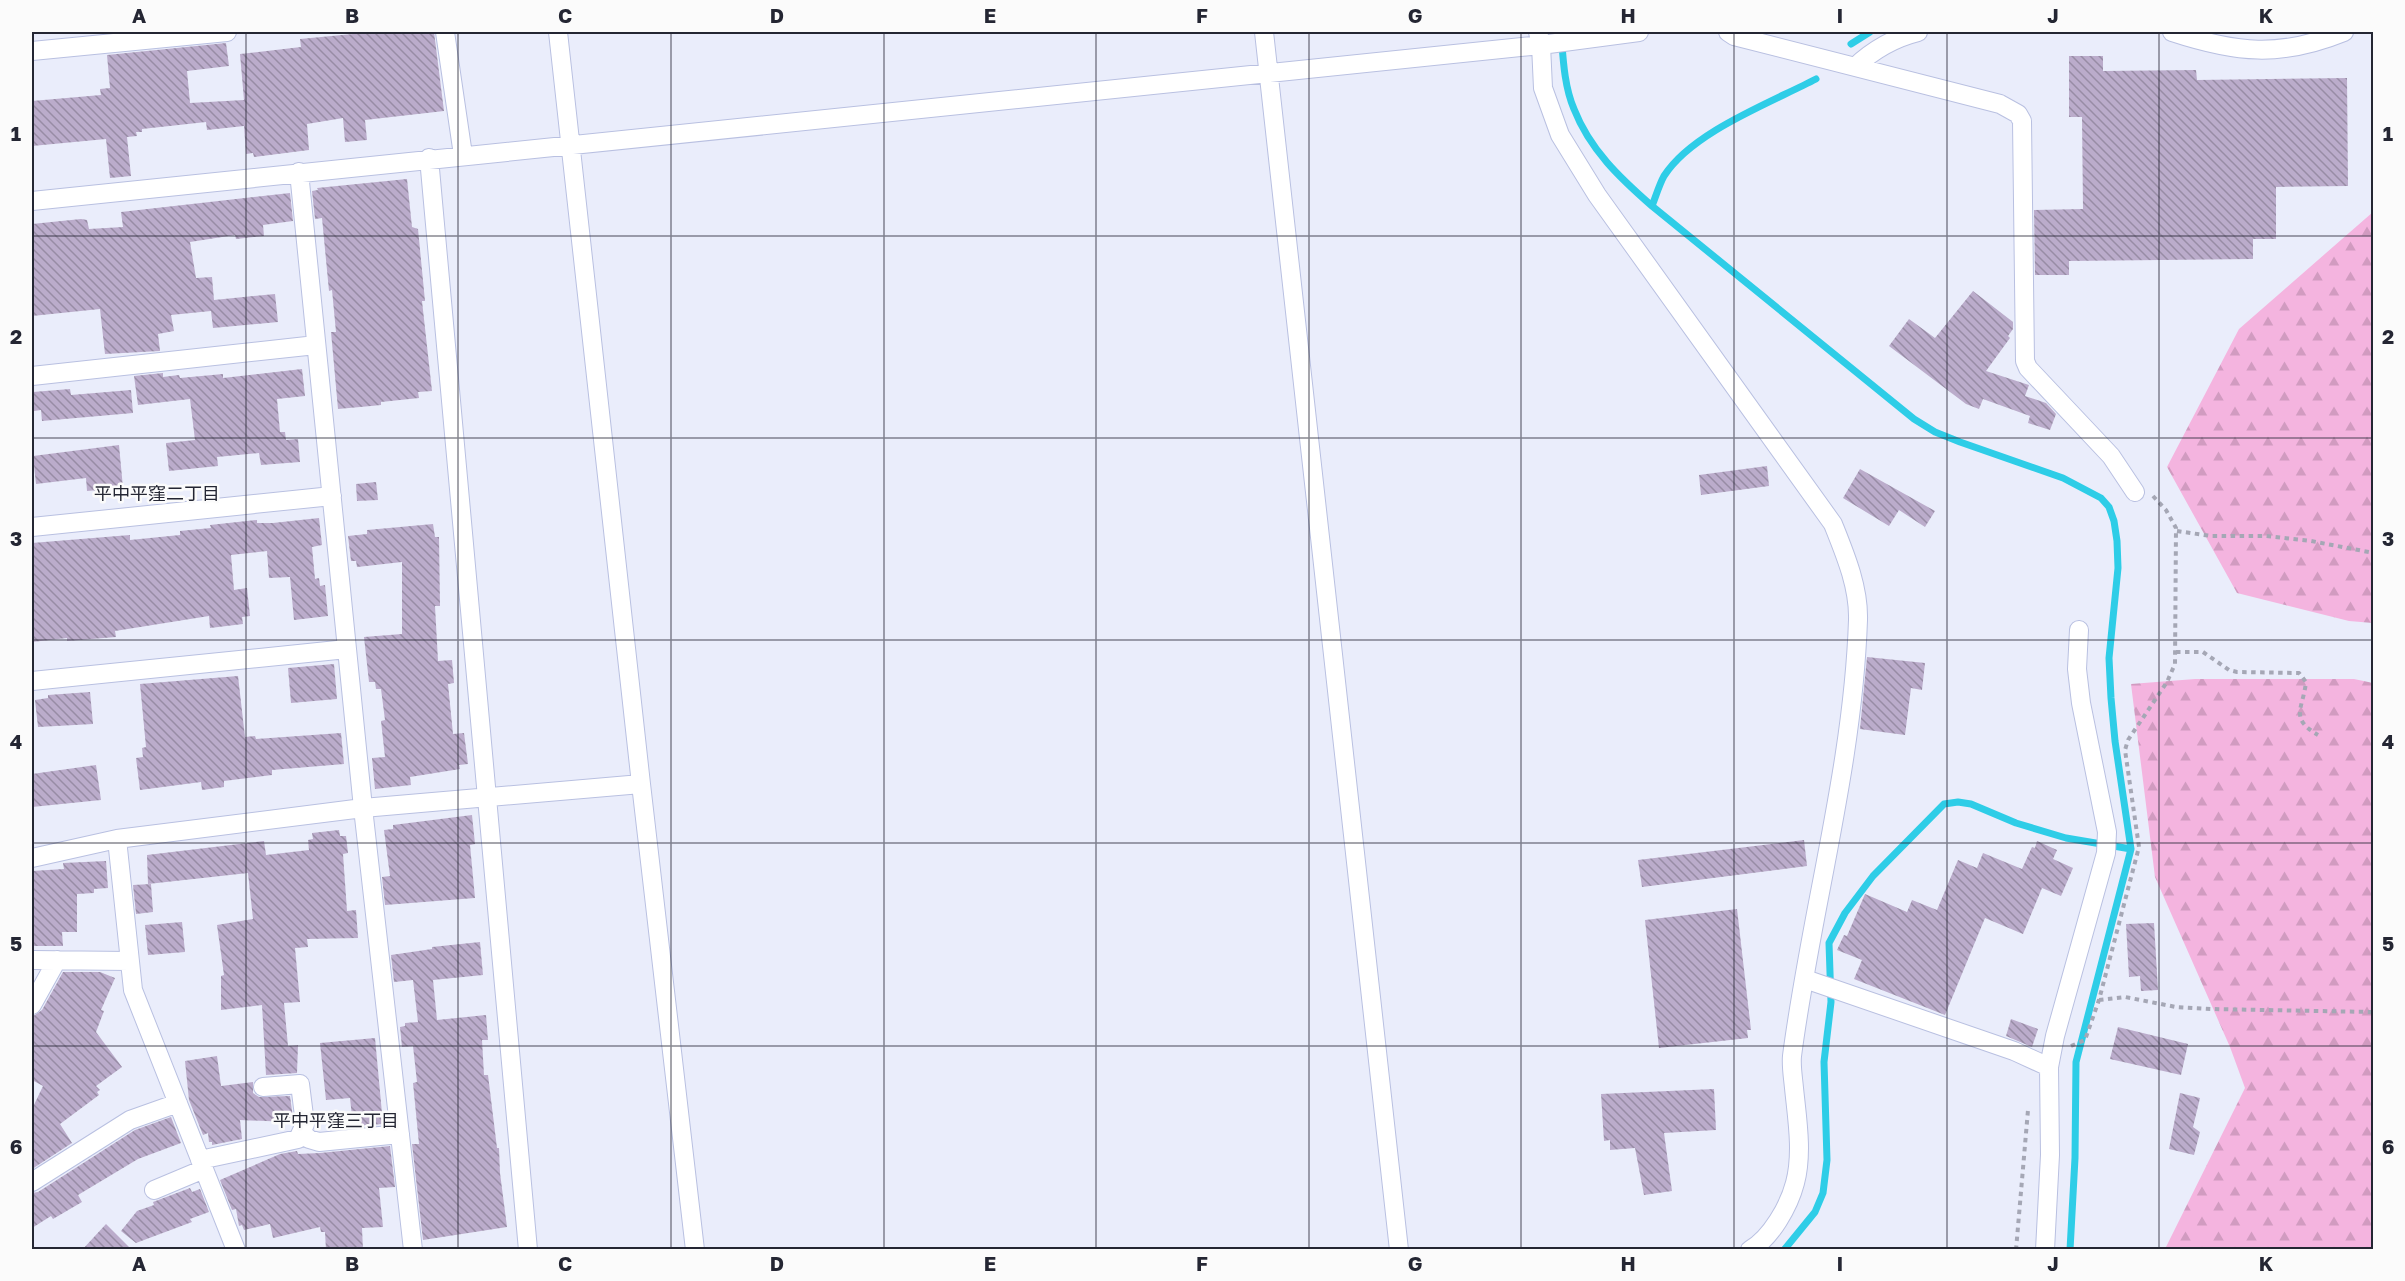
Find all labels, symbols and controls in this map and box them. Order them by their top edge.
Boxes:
text: A [132,3,146,27]
text: B [345,3,359,27]
text: C [558,3,572,27]
text: D [770,3,784,27]
text: E [984,3,996,27]
text: F [1196,3,1208,27]
text: G [1408,3,1422,27]
text: H [1620,3,1636,27]
text: I [1837,3,1843,27]
text: J [2047,3,2059,27]
text: K [2259,3,2274,27]
text: 1 [11,121,21,145]
text: 1 [2383,121,2393,145]
text: 2 [10,324,22,348]
text: 2 [2382,324,2394,348]
district label: 平中平窪二丁目 [94,482,220,504]
text: 3 [10,526,22,550]
text: 3 [2382,526,2394,550]
text: 4 [10,729,22,753]
text: 4 [2382,729,2394,753]
text: 5 [10,931,22,955]
text: 5 [2382,931,2394,955]
district label: 平中平窪三丁目 [273,1109,399,1131]
text: 6 [10,1134,22,1158]
text: 6 [2382,1134,2394,1158]
text: A [132,1251,146,1275]
text: B [345,1251,359,1275]
text: C [558,1251,572,1275]
text: D [770,1251,784,1275]
text: E [984,1251,996,1275]
text: F [1196,1251,1208,1275]
text: G [1408,1251,1422,1275]
text: H [1620,1251,1636,1275]
text: I [1837,1251,1843,1275]
text: J [2047,1251,2059,1275]
text: K [2259,1251,2274,1275]

